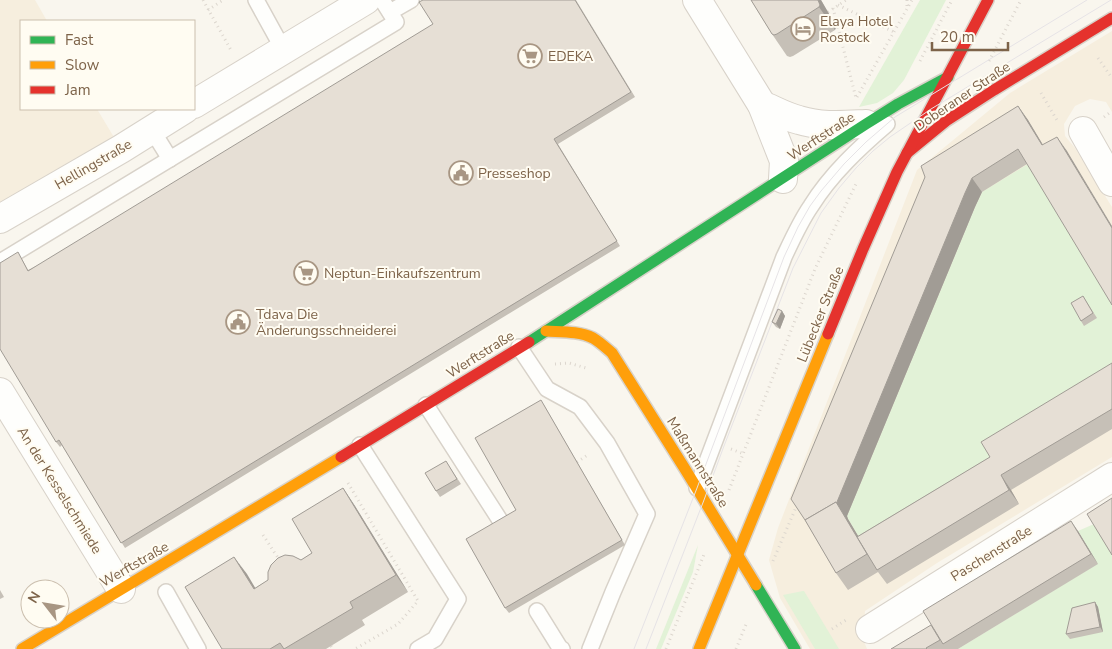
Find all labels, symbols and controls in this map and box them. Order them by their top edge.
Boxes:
place label: Elaya Hotel Rostock [820,12,893,47]
hotel icon: Elaya Hotel Rostock [790,16,816,42]
legend [20,20,195,110]
scale bar [932,20,1008,52]
text: 20 m [940,27,975,47]
text: Fast [65,30,94,50]
supermarket icon: EDEKA [517,43,543,69]
place label: EDEKA [548,47,593,66]
text: Slow [65,55,100,75]
street label: Doberaner Straße [911,57,1014,136]
text: Jam [64,80,91,100]
street label: Werftstraße [784,108,859,165]
street label: Hellingstraße [51,135,135,194]
public building icon: Presseshop [448,160,474,186]
place label: Presseshop [478,164,551,183]
supermarket icon: Neptun-Einkaufszentrum [293,260,319,286]
street label: Lübecker Straße [793,263,848,365]
place label: Neptun-Einkaufszentrum [324,264,481,283]
place label: Tdava Die Änderungsschneiderei [256,305,397,340]
public building icon: Tdava Die Änderungsschneiderei [225,309,251,335]
street label: Werftstraße [443,326,518,383]
street label: Maßmannstraße [662,413,733,511]
street label: An der Kesselschmiede [13,423,106,557]
street label: Paschenstraße [947,521,1036,586]
street label: Werftstraße [96,537,172,592]
north arrow [20,579,70,629]
text: N [23,588,45,607]

